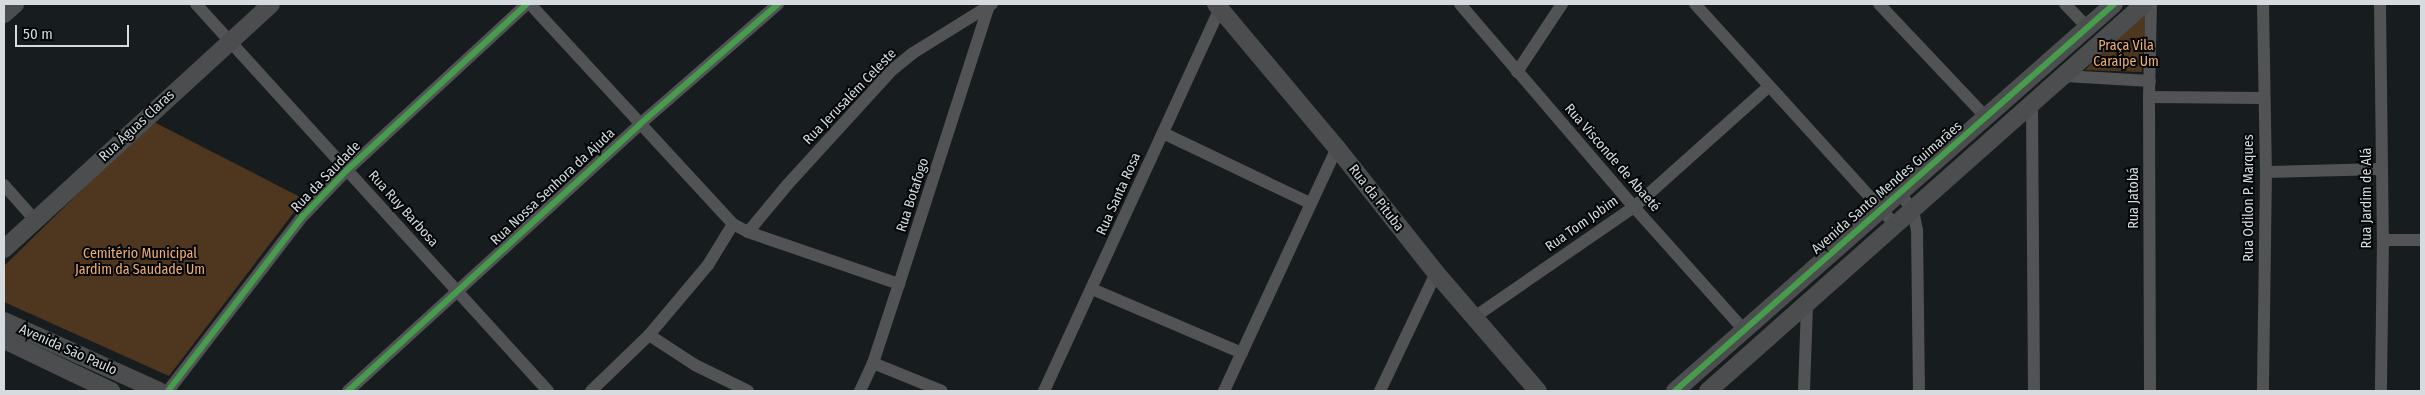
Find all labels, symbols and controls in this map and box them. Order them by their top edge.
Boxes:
scale bar [18,15,131,47]
text: 50 m [23,25,53,43]
park label: Praça Vila Caraípe Um [2093,38,2159,70]
street label: Rua Jerusalém Celeste [800,46,900,148]
street label: Rua Águas Claras [96,87,178,165]
street label: Rua Visconde de Abaeté [1561,101,1663,215]
street label: Avenida Santo Mendes Guimarães [1808,118,1966,258]
street label: Rua Nossa Senhora da Ajuda [487,125,619,249]
street label: Rua Odilon P. Marques [2241,134,2257,262]
street label: Rua da Saudade [288,138,364,216]
street label: Rua Jardim de Alá [2359,148,2375,248]
street label: Rua Santa Rosa [1093,150,1145,238]
street label: Rua Botafogo [893,156,933,234]
street label: Rua da Pituba [1345,161,1407,235]
street label: Rua Jatobá [2126,167,2142,229]
street label: Rua Ruy Barbosa [364,168,442,250]
street label: Rua Tom Jobim [1542,193,1622,255]
park label: Cemitério Municipal Jardim da Saudade Um [75,246,205,278]
street label: Avenida São Paulo [17,321,119,379]

